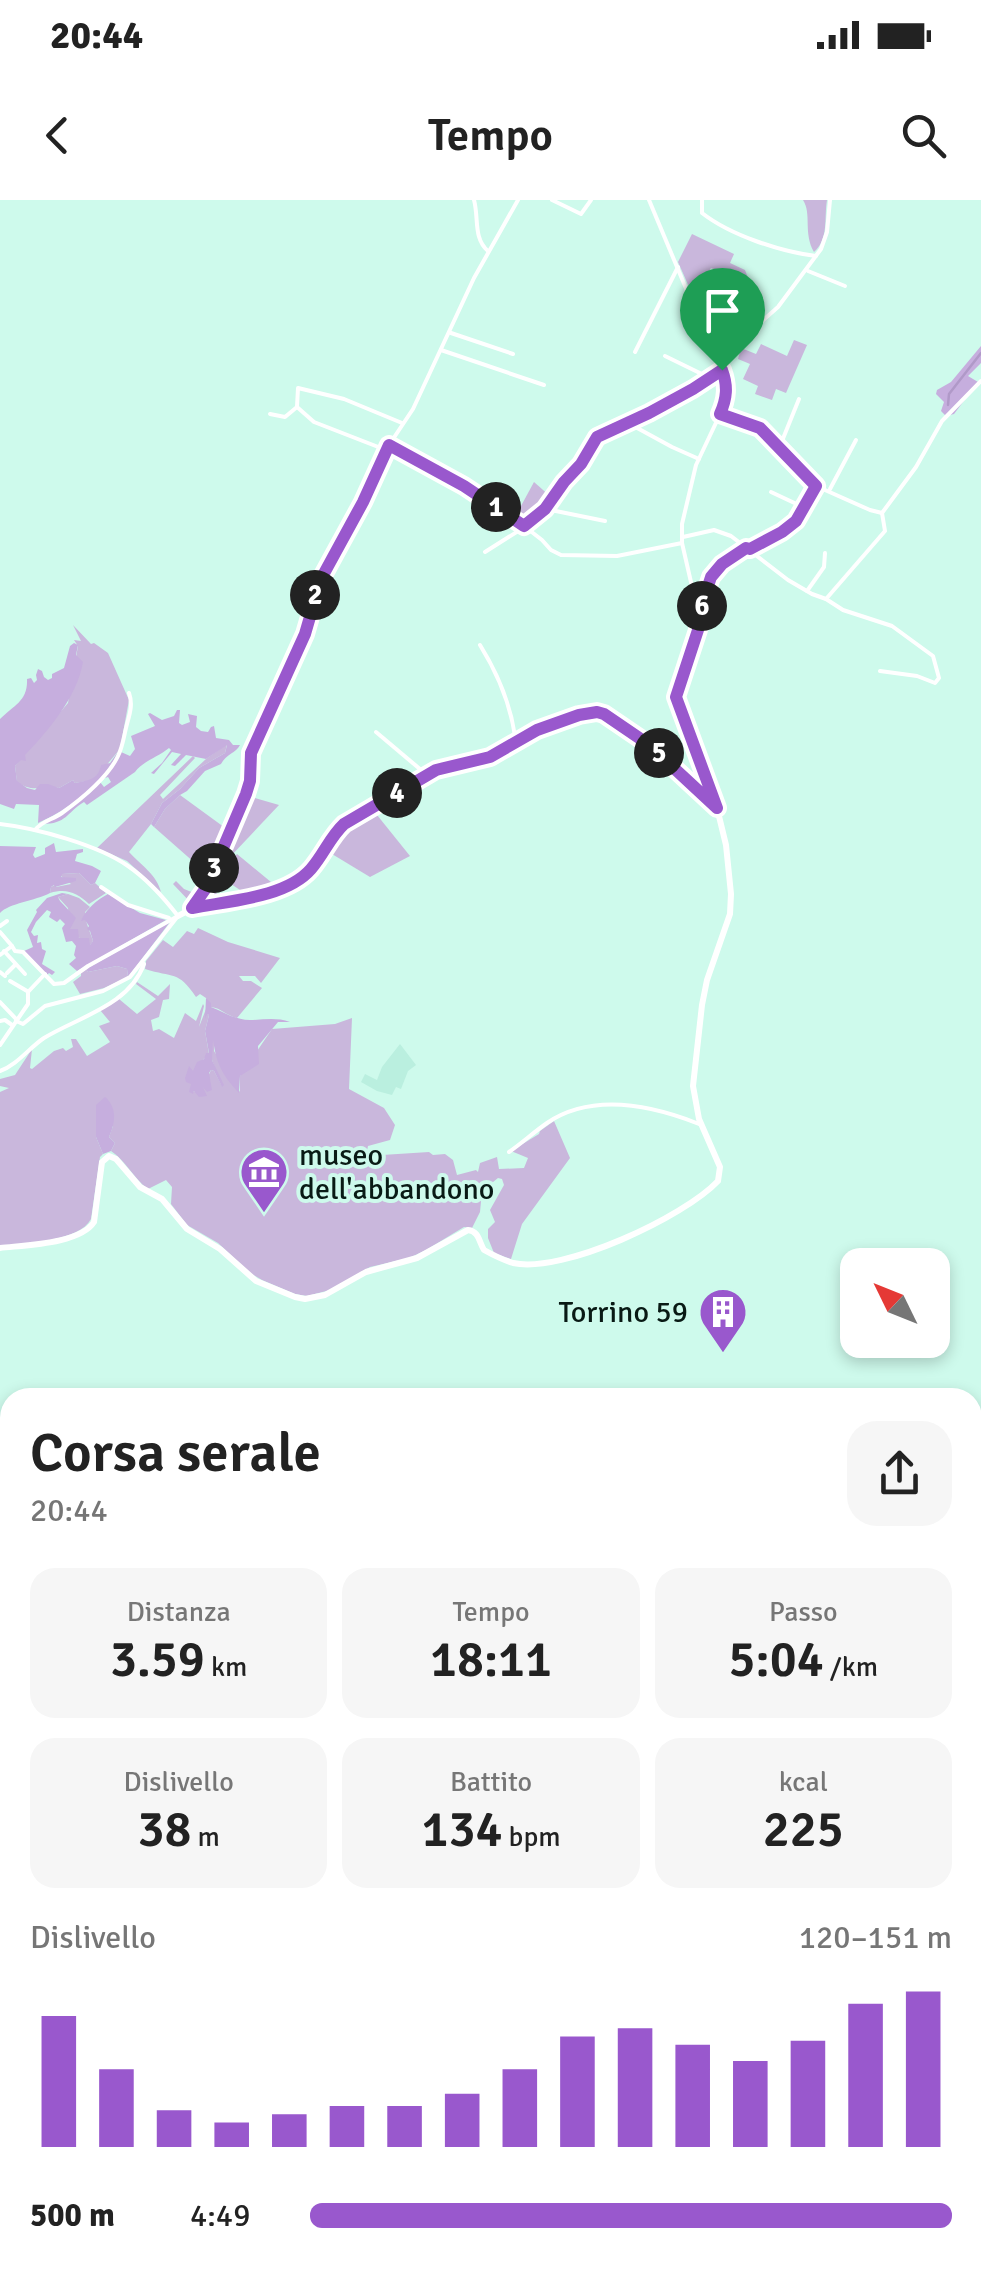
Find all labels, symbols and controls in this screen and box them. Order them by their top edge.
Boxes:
text: 20:44 [50,12,143,59]
icon: back [30,108,85,163]
text: Tempo [428,108,553,163]
icon: search [896,108,951,163]
pin [680,268,765,371]
icon: arrive [695,283,750,338]
pin: 1 [471,482,521,532]
text: 1 [488,490,504,524]
pin: 2 [290,570,340,620]
text: 2 [307,578,323,612]
pin: 6 [677,581,727,631]
text: 6 [694,589,710,623]
pin: 5 [634,728,684,778]
text: 5 [651,736,667,770]
pin: 4 [372,768,422,818]
text: 4 [389,776,405,810]
pin: 3 [189,843,239,893]
text: 3 [206,851,222,885]
place label: museo dell'abbandono [299,1137,494,1208]
museum icon: museo dell'abbandono [238,1146,290,1214]
north arrow [840,1248,950,1358]
map controls [840,1248,950,1358]
building icon: Torrino 59 [697,1286,749,1354]
place label: Torrino 59 [558,1294,688,1331]
text: Corsa serale [30,1419,321,1487]
button: share [847,1421,952,1526]
text: 20:44 [30,1491,108,1530]
text: Distanza [127,1595,231,1629]
text: Tempo [452,1595,530,1629]
text: Passo [769,1595,838,1629]
text: 3.59 [110,1629,205,1691]
text: 18:11 [430,1629,552,1691]
text: 5:04 [729,1629,824,1691]
text: km [205,1650,247,1684]
text: /km [824,1650,878,1684]
text: Dislivello [124,1765,234,1799]
text: Battito [450,1765,532,1799]
text: kcal [779,1765,828,1799]
text: 38 [137,1799,191,1861]
text: 134 [421,1799,502,1861]
text: 225 [763,1799,844,1861]
text: m [191,1820,220,1854]
text: bpm [502,1820,561,1854]
text: Dislivello [30,1918,156,1957]
text: 120–151 m [799,1918,952,1957]
text: 500 m [30,2196,115,2235]
text: 4:49 [190,2196,250,2235]

